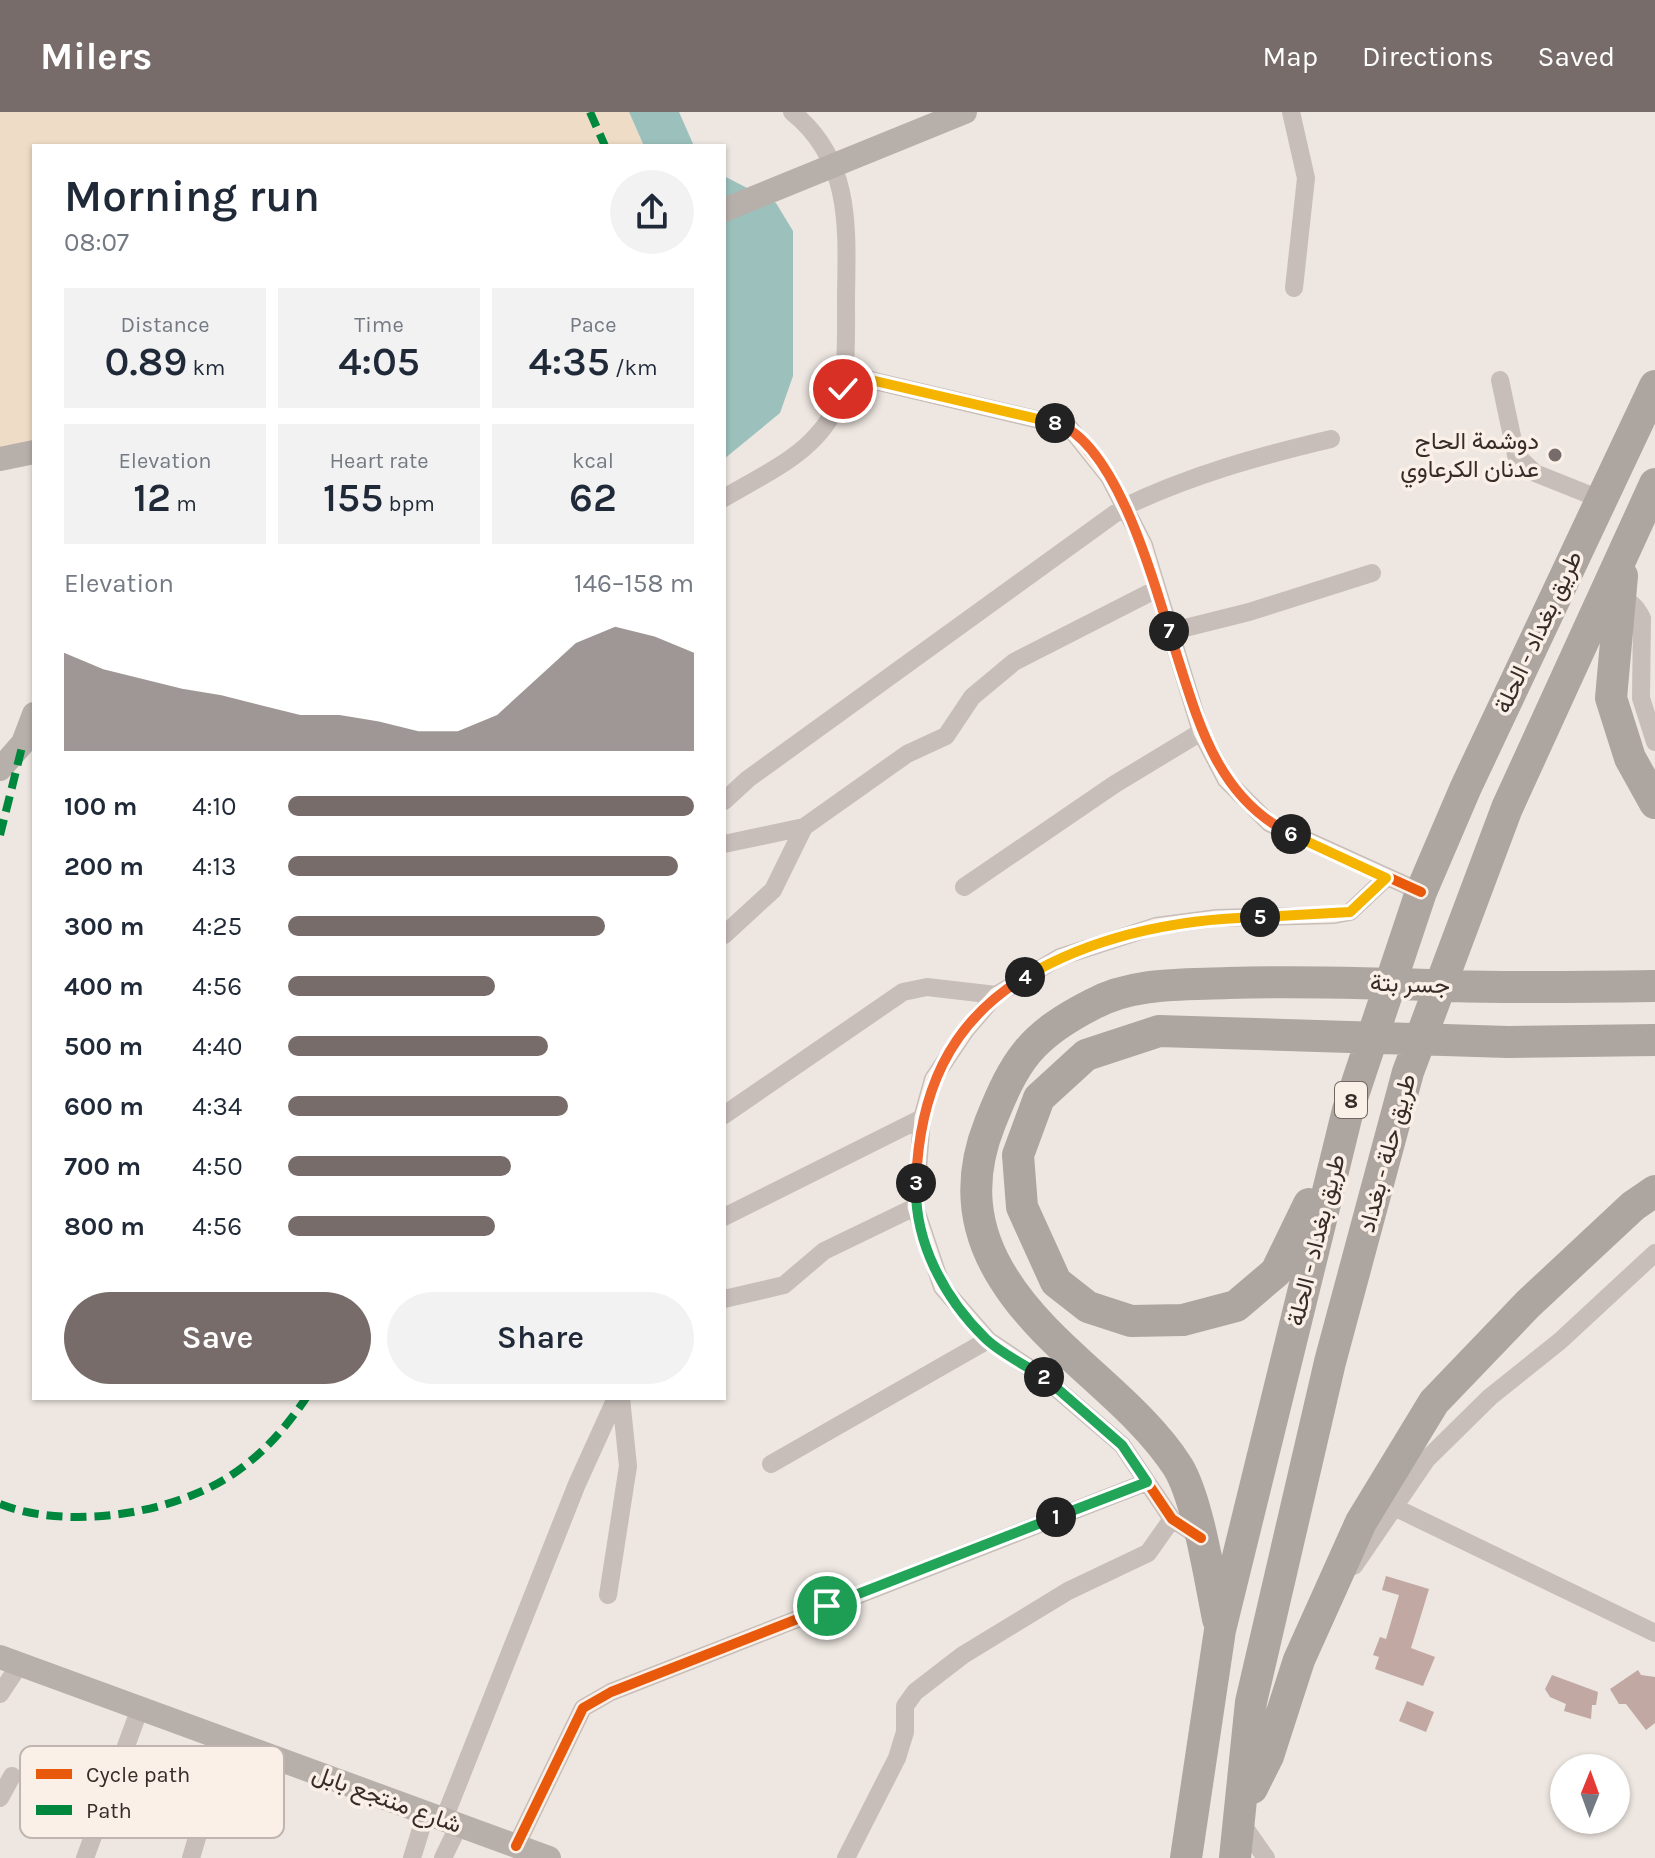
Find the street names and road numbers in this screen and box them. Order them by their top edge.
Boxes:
street label: طريق بغداد - الحلة [1488,546,1589,718]
street label: جسر بتة [1369,969,1450,1000]
street label: طريق حلة - بغداد [1352,1071,1423,1236]
road number: 8 [1335,1082,1367,1118]
street label: طريق بغداد - الحلة [1281,1151,1352,1329]
street label: شارع منتجع بابل [308,1759,465,1842]

